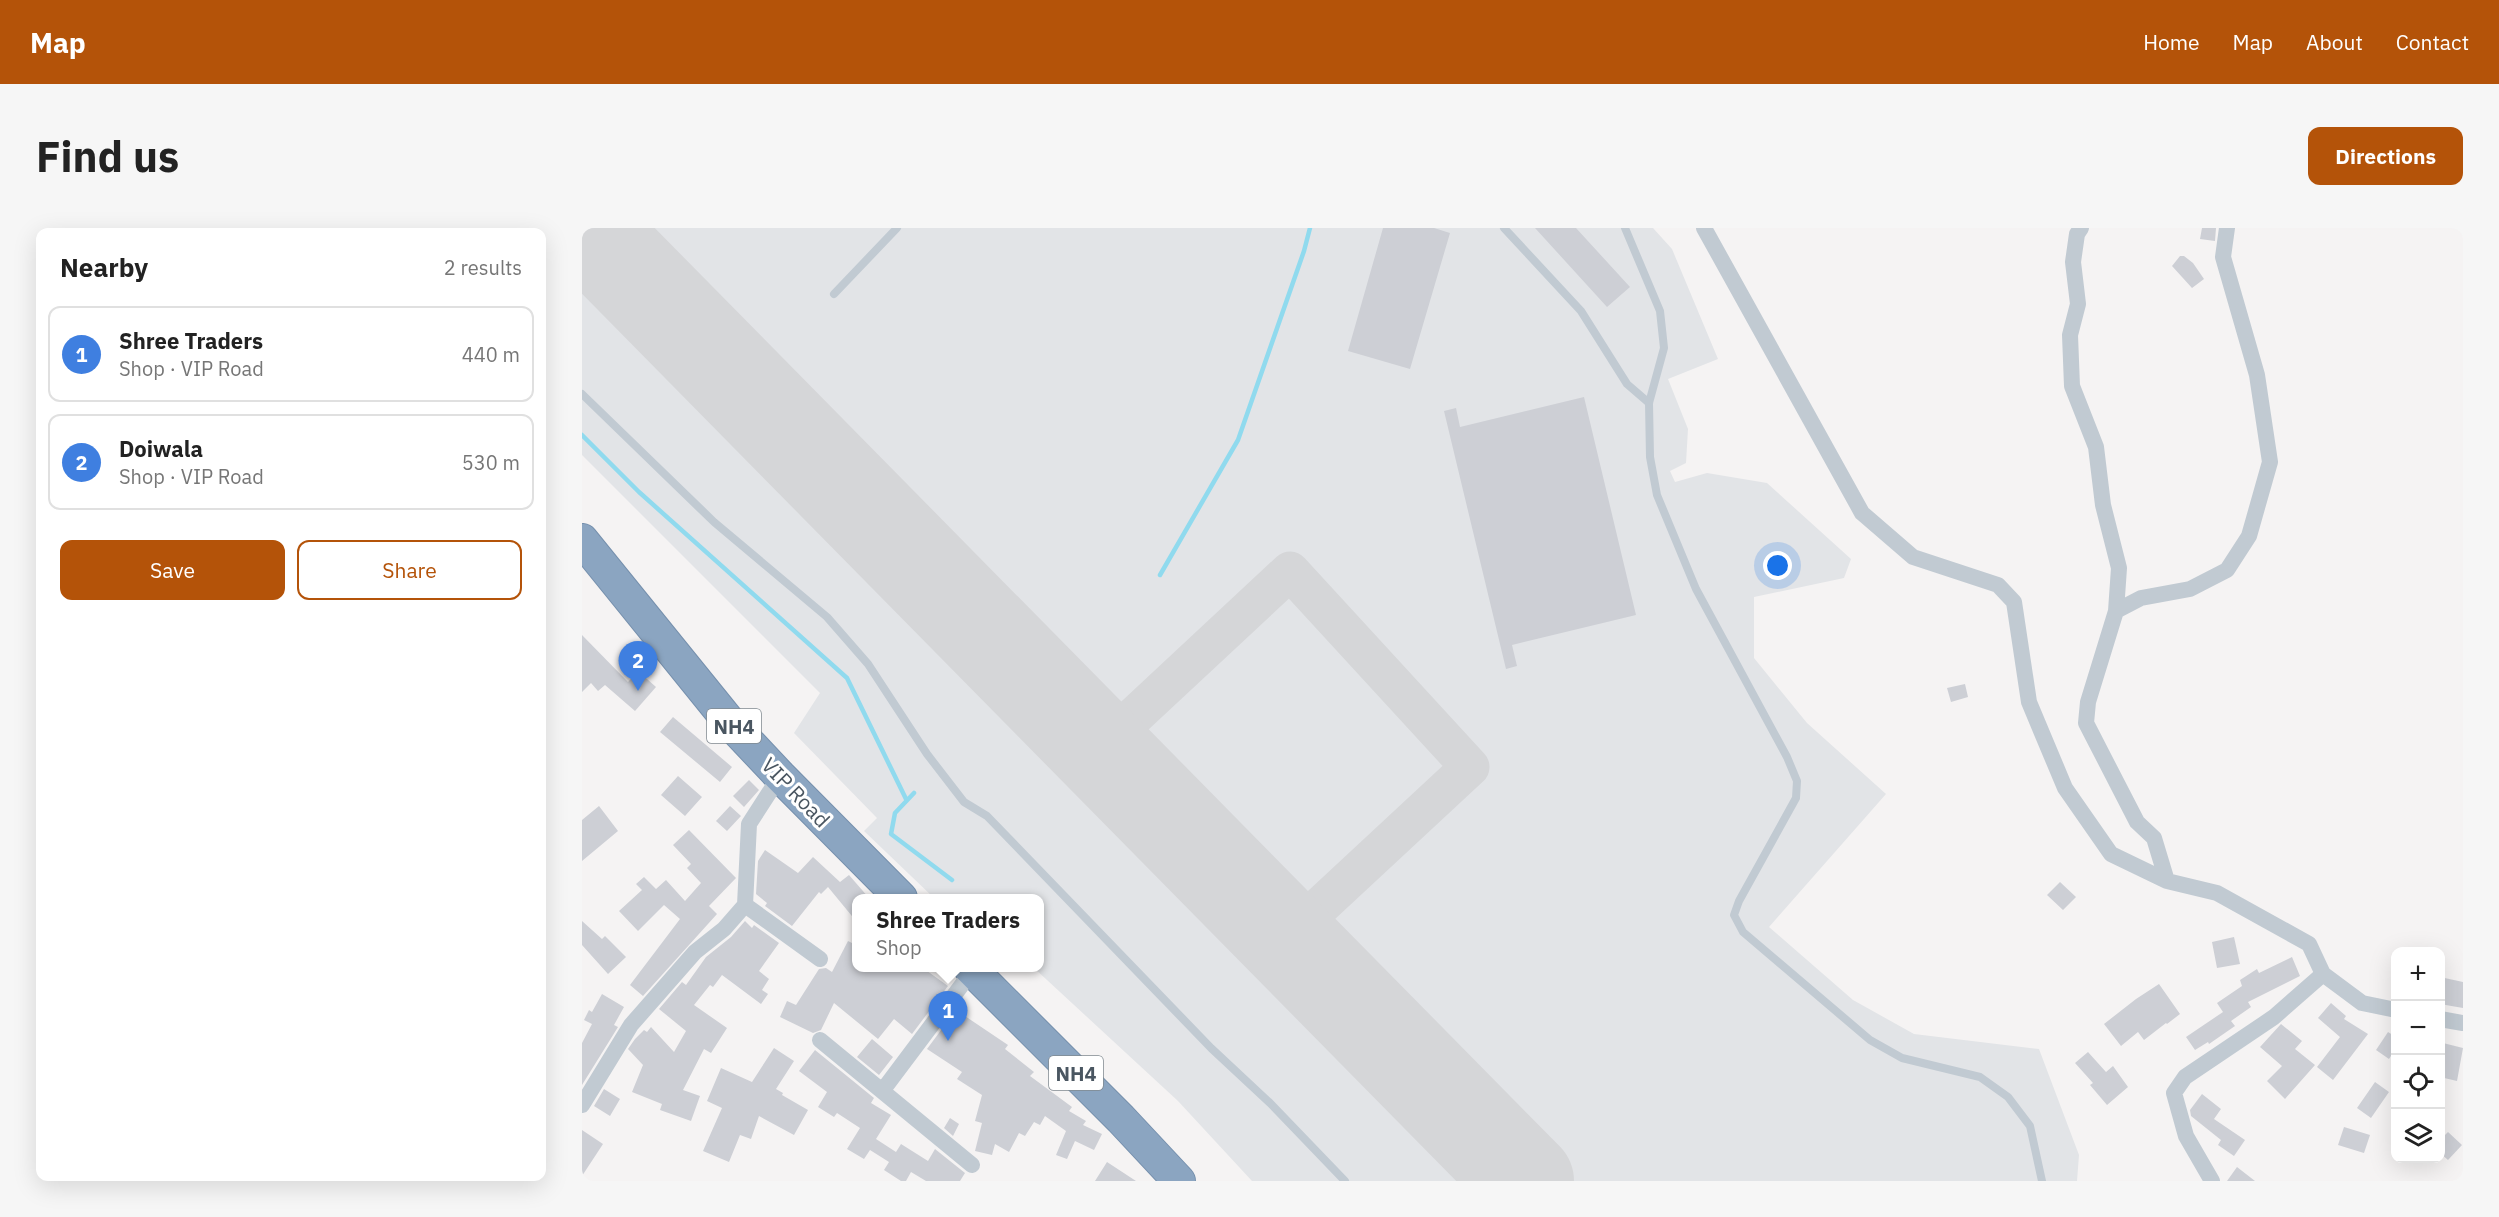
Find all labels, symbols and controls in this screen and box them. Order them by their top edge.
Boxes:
text: Map [30,24,86,61]
text: Home [2143,28,2200,56]
text: Map [2233,28,2273,56]
text: About [2306,28,2363,56]
text: Contact [2396,28,2469,56]
button: Directions [2308,127,2463,185]
text: Find us [36,129,179,184]
text: Nearby [60,250,148,284]
text: 2 results [444,254,522,281]
text: Shree Traders [119,326,263,355]
text: 1 [76,341,88,368]
text: 440 m [462,341,520,368]
text: Shop · VIP Road [119,355,264,382]
text: Doiwala [119,434,203,463]
text: 2 [76,449,88,476]
text: 530 m [462,449,520,476]
text: Shop · VIP Road [119,463,264,490]
button: Save [60,540,285,600]
button: Share [297,540,522,600]
your location [1763,551,1792,580]
pin: 2 [618,642,658,691]
road number: NH4 [707,709,761,743]
street label: VIP Road [756,751,836,833]
popup [852,894,1044,972]
text: Shree Traders [876,905,1020,934]
text: Shop [876,934,922,961]
map controls [2391,947,2445,1163]
button: + [2391,947,2445,1001]
pin: 1 [928,992,968,1041]
button: − [2391,1001,2445,1055]
button: locate [2391,1055,2445,1109]
road number: NH4 [1049,1056,1103,1090]
button: layers [2391,1109,2445,1163]

